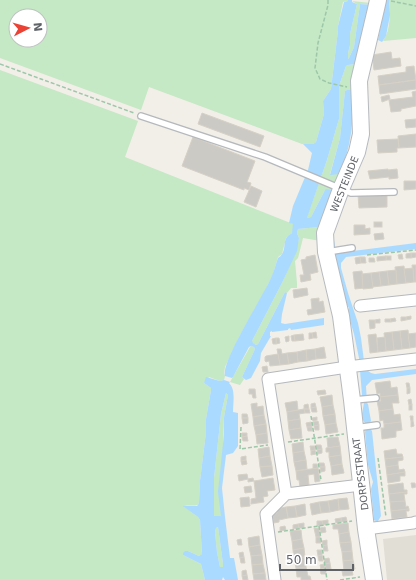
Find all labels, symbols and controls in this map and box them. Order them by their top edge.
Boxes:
north arrow [8,8,48,48]
text: N [31,22,44,32]
street label: WESTEINDE [328,155,361,214]
street label: DORPSSTRAAT [350,436,370,511]
scale bar [280,546,353,572]
text: 50 m [286,553,317,567]

